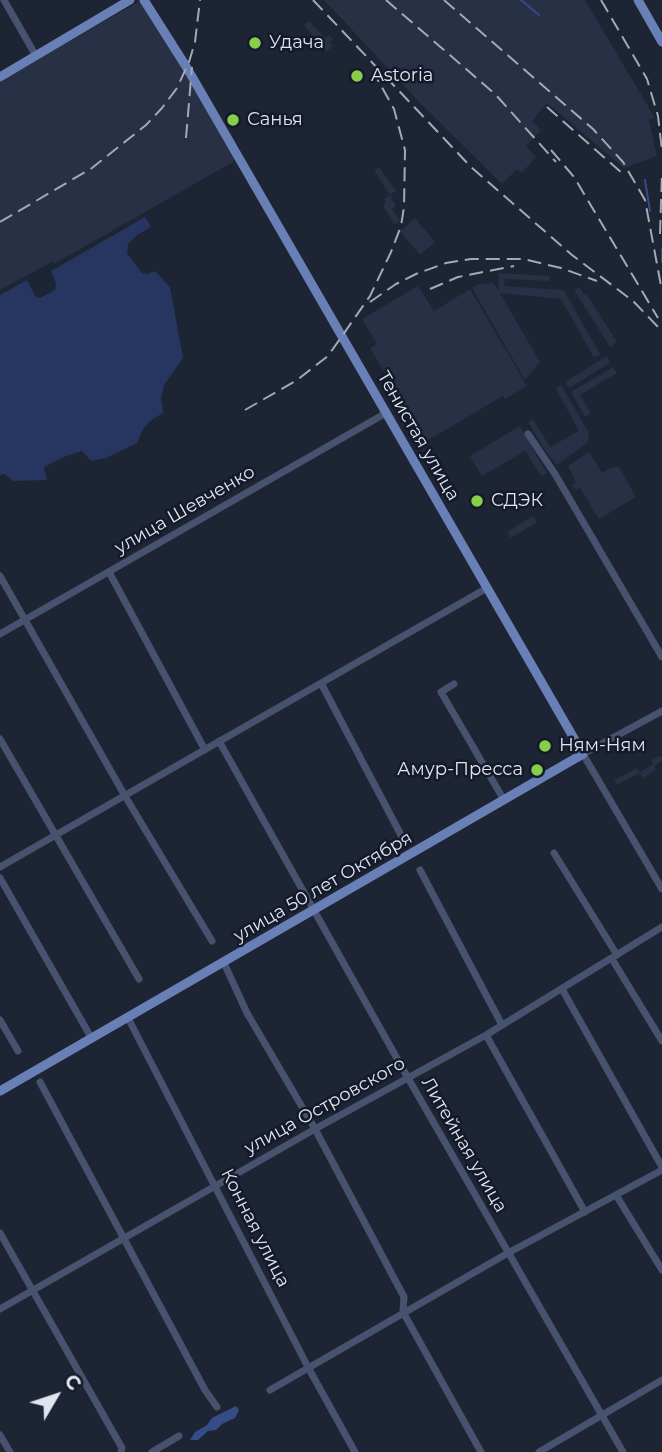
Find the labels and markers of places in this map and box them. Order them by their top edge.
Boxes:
place label: Удача [269,32,324,54]
marker: Удача [247,35,263,51]
place label: Astoria [371,65,433,87]
marker: Astoria [349,68,365,84]
place label: Санья [247,109,303,131]
marker: Санья [225,112,241,128]
place label: СДЭК [491,490,543,512]
marker: СДЭК [469,493,485,509]
place label: Ням-Ням [559,735,646,757]
marker: Ням-Ням [537,738,553,754]
place label: Амур-Пресса [397,759,523,781]
marker: Амур-Пресса [529,762,545,778]

